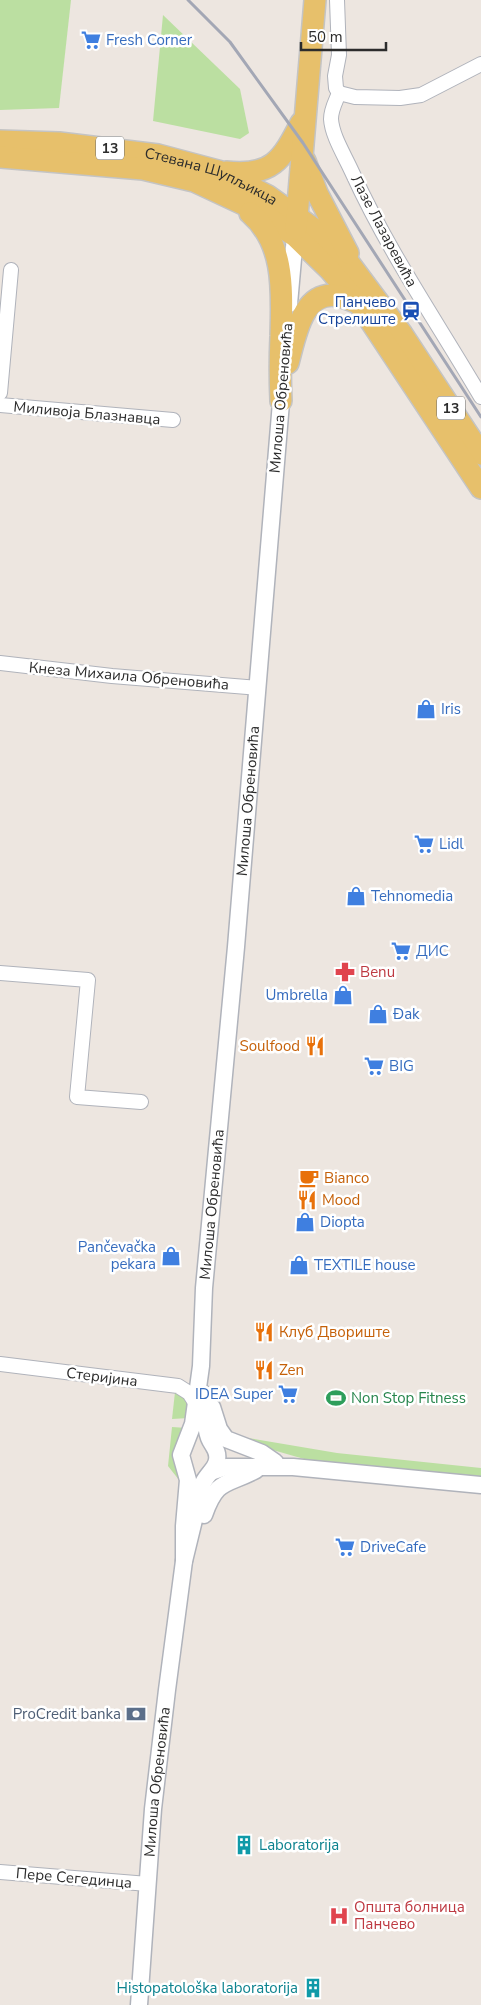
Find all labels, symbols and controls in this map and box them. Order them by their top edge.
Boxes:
scale bar [301,20,386,52]
text: 50 m [308,27,343,47]
supermarket icon: Fresh Corner [80,29,102,51]
place label: Fresh Corner [106,30,193,50]
road number: 13 [96,136,124,160]
street label: Стевана Шупљикца [144,143,282,210]
street label: Лазе Лазаревића [346,172,422,290]
place label: Панчево Стрелиште [318,292,396,329]
station icon: Панчево Стрелиште [400,300,422,322]
street label: Милоша Обреновића [264,322,298,474]
road number: 13 [437,396,465,419]
street label: Миливоја Блазнавца [13,397,161,429]
street label: Кнеза Михаила Обреновића [28,657,230,695]
shop icon: Iris [415,698,437,720]
place label: Iris [441,699,461,719]
street label: Милоша Обреновића [232,725,264,877]
supermarket icon: Lidl [413,833,435,855]
place label: Lidl [439,834,464,854]
shop icon: Tehnomedia [345,885,367,907]
place label: Tehnomedia [371,886,453,906]
supermarket icon: ДИС [390,940,412,962]
place label: ДИС [416,941,449,961]
pharmacy icon: Benu [334,961,356,983]
place label: Benu [360,962,395,982]
shop icon: Umbrella [332,984,354,1006]
place label: Umbrella [265,985,328,1005]
shop icon: Đak [367,1003,389,1025]
place label: Đak [392,1004,420,1024]
restaurant icon: Soulfood [304,1035,326,1057]
place label: Soulfood [239,1036,300,1056]
supermarket icon: BIG [363,1055,385,1077]
place label: BIG [389,1056,414,1076]
street label: Милоша Обреновића [195,1128,229,1280]
cafe icon: Bianco [298,1167,320,1189]
place label: Bianco [324,1168,369,1188]
restaurant icon: Mood [296,1189,318,1211]
place label: Mood [322,1190,360,1210]
shop icon: Diopta [294,1211,316,1233]
place label: Diopta [320,1212,365,1232]
place label: Pančevačka pekara [78,1237,156,1274]
shop icon: Pančevačka pekara [160,1245,182,1267]
shop icon: TEXTILE house [288,1254,310,1276]
place label: TEXTILE house [314,1255,416,1275]
restaurant icon: Клуб Двориште [253,1321,275,1343]
place label: Клуб Двориште [279,1322,390,1342]
restaurant icon: Zen [253,1359,275,1381]
place label: Zen [279,1360,304,1380]
street label: Стеријина [65,1363,139,1391]
supermarket icon: IDEA Super [277,1383,299,1405]
place label: IDEA Super [195,1384,274,1404]
sports icon: Non Stop Fitness [325,1387,347,1409]
place label: Non Stop Fitness [351,1388,466,1408]
supermarket icon: DriveCafe [334,1536,356,1558]
place label: DriveCafe [360,1537,426,1557]
bank icon: ProCredit banka [125,1703,147,1725]
place label: ProCredit banka [13,1704,121,1724]
street label: Милоша Обреновића [140,1706,175,1857]
building icon: Laboratorija [233,1834,255,1856]
place label: Laboratorija [259,1835,339,1855]
street label: Пере Сегединца [15,1863,133,1893]
place label: Општа болница Панчево [354,1897,465,1934]
hospital icon: Општа болница Панчево [328,1905,350,1927]
building icon: Histopatološka laboratorija [302,1977,324,1999]
place label: Histopatološka laboratorija [117,1978,298,1998]

